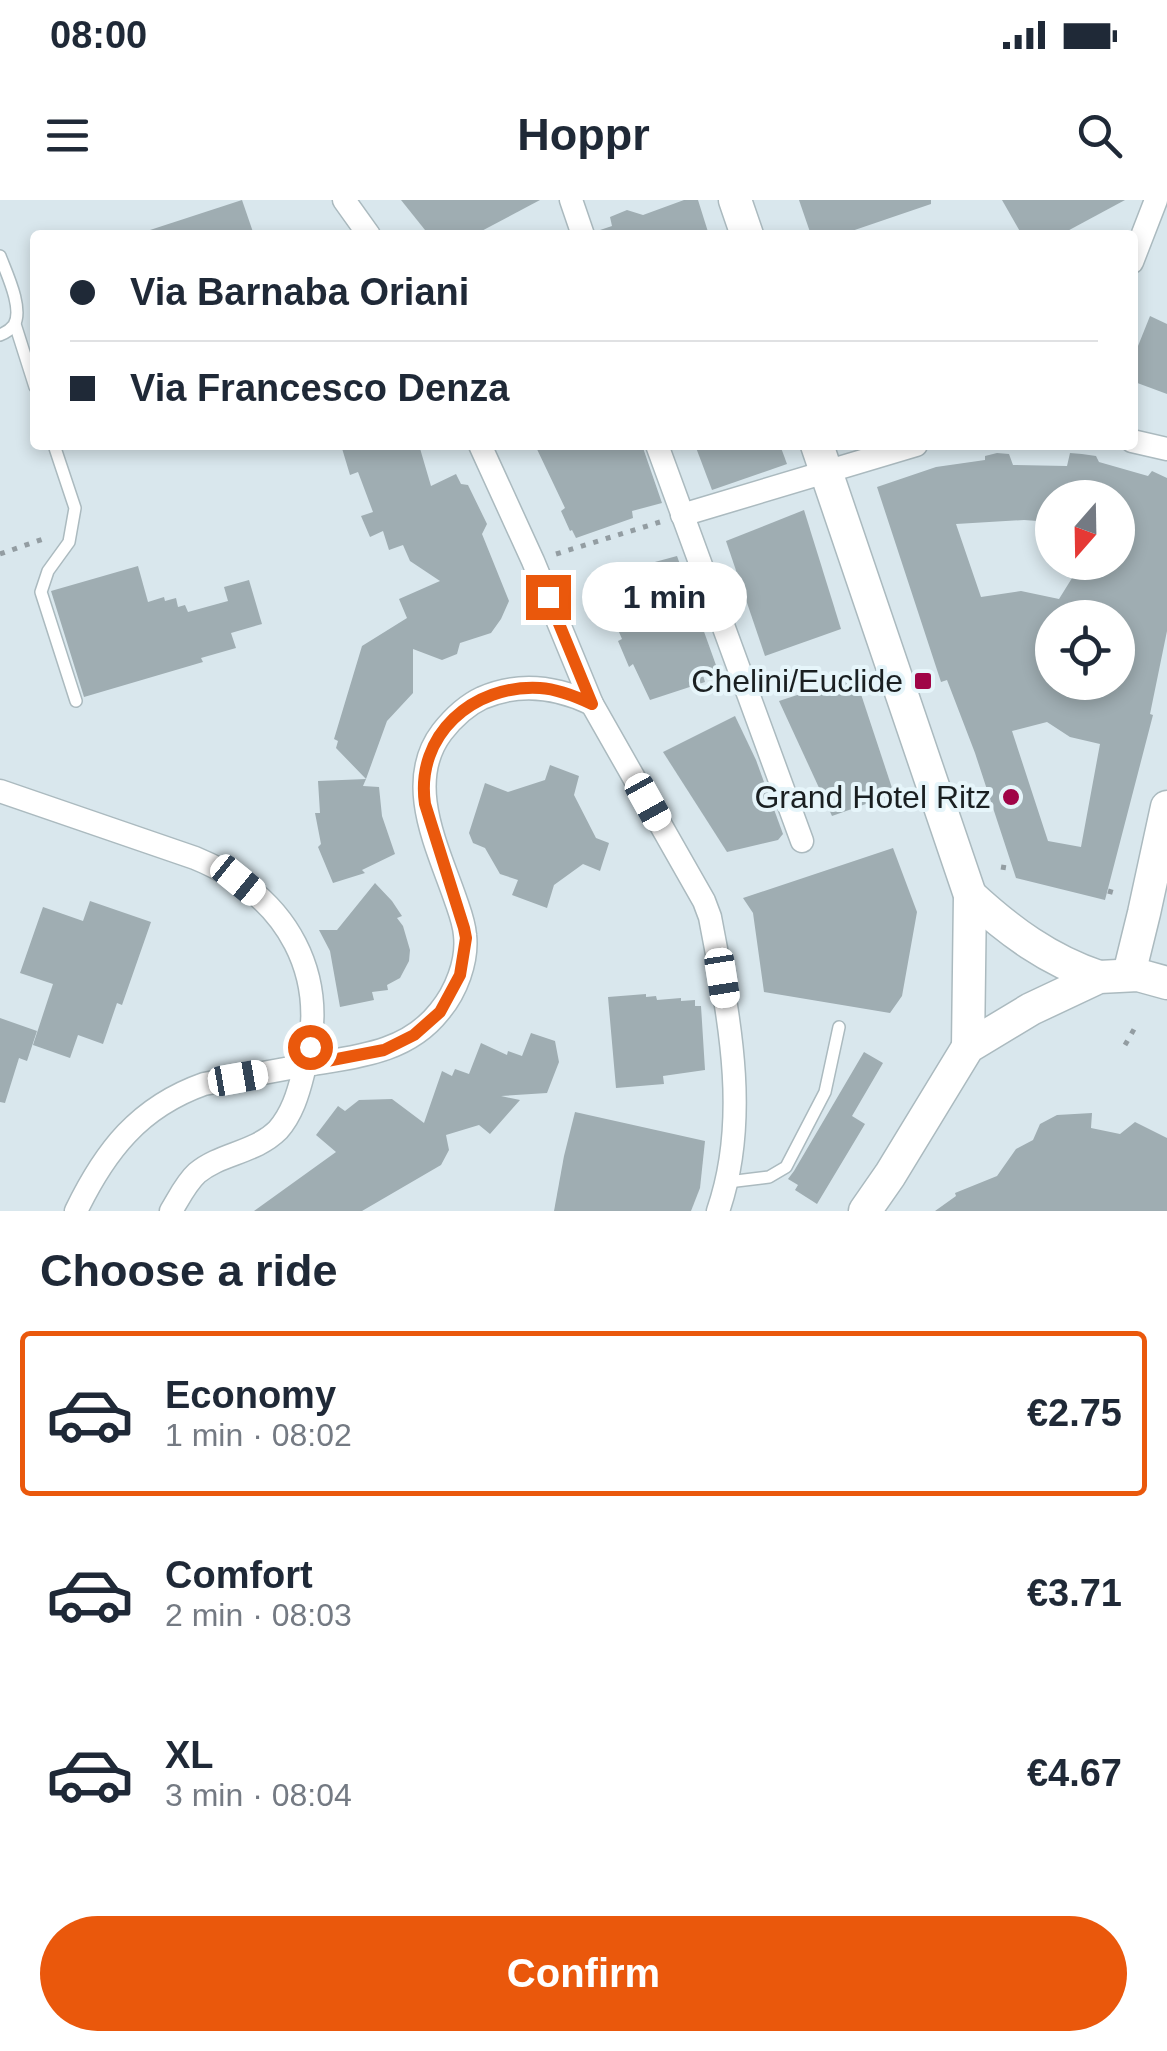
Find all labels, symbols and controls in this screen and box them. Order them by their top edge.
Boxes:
text: 08:00 [50,14,147,56]
icon: menu [40,108,95,163]
icon: search [1072,108,1127,163]
text: Hoppr [517,109,650,160]
text: Via Barnaba Oriani [130,271,469,313]
text: Via Francesco Denza [130,367,509,409]
north arrow [1035,480,1135,580]
map controls [1035,480,1135,700]
callout: 1 min [583,562,748,632]
route end [526,575,571,620]
text: 1 min [623,579,706,615]
button: locate [1035,600,1135,700]
place label: Chelini/Euclide [691,663,903,699]
marker: Chelini/Euclide [912,670,934,692]
car [620,768,676,836]
place label: Grand Hotel Ritz [754,779,991,815]
marker: Grand Hotel Ritz [1000,786,1022,808]
car [205,849,271,911]
car [702,946,742,1010]
route start [288,1025,333,1070]
car [206,1058,270,1098]
text: Choose a ride [40,1245,338,1296]
icon: car [45,1369,135,1459]
text: Economy [165,1374,336,1416]
text: €2.75 [1027,1392,1122,1434]
text: 1 min · 08:02 [165,1417,352,1453]
icon: car [45,1549,135,1639]
text: Comfort [165,1554,313,1596]
text: €3.71 [1027,1572,1122,1614]
text: 2 min · 08:03 [165,1597,352,1633]
icon: car [45,1729,135,1819]
text: XL [165,1734,214,1776]
text: €4.67 [1027,1752,1122,1794]
text: 3 min · 08:04 [165,1777,352,1813]
button: Confirm [40,1916,1127,2031]

